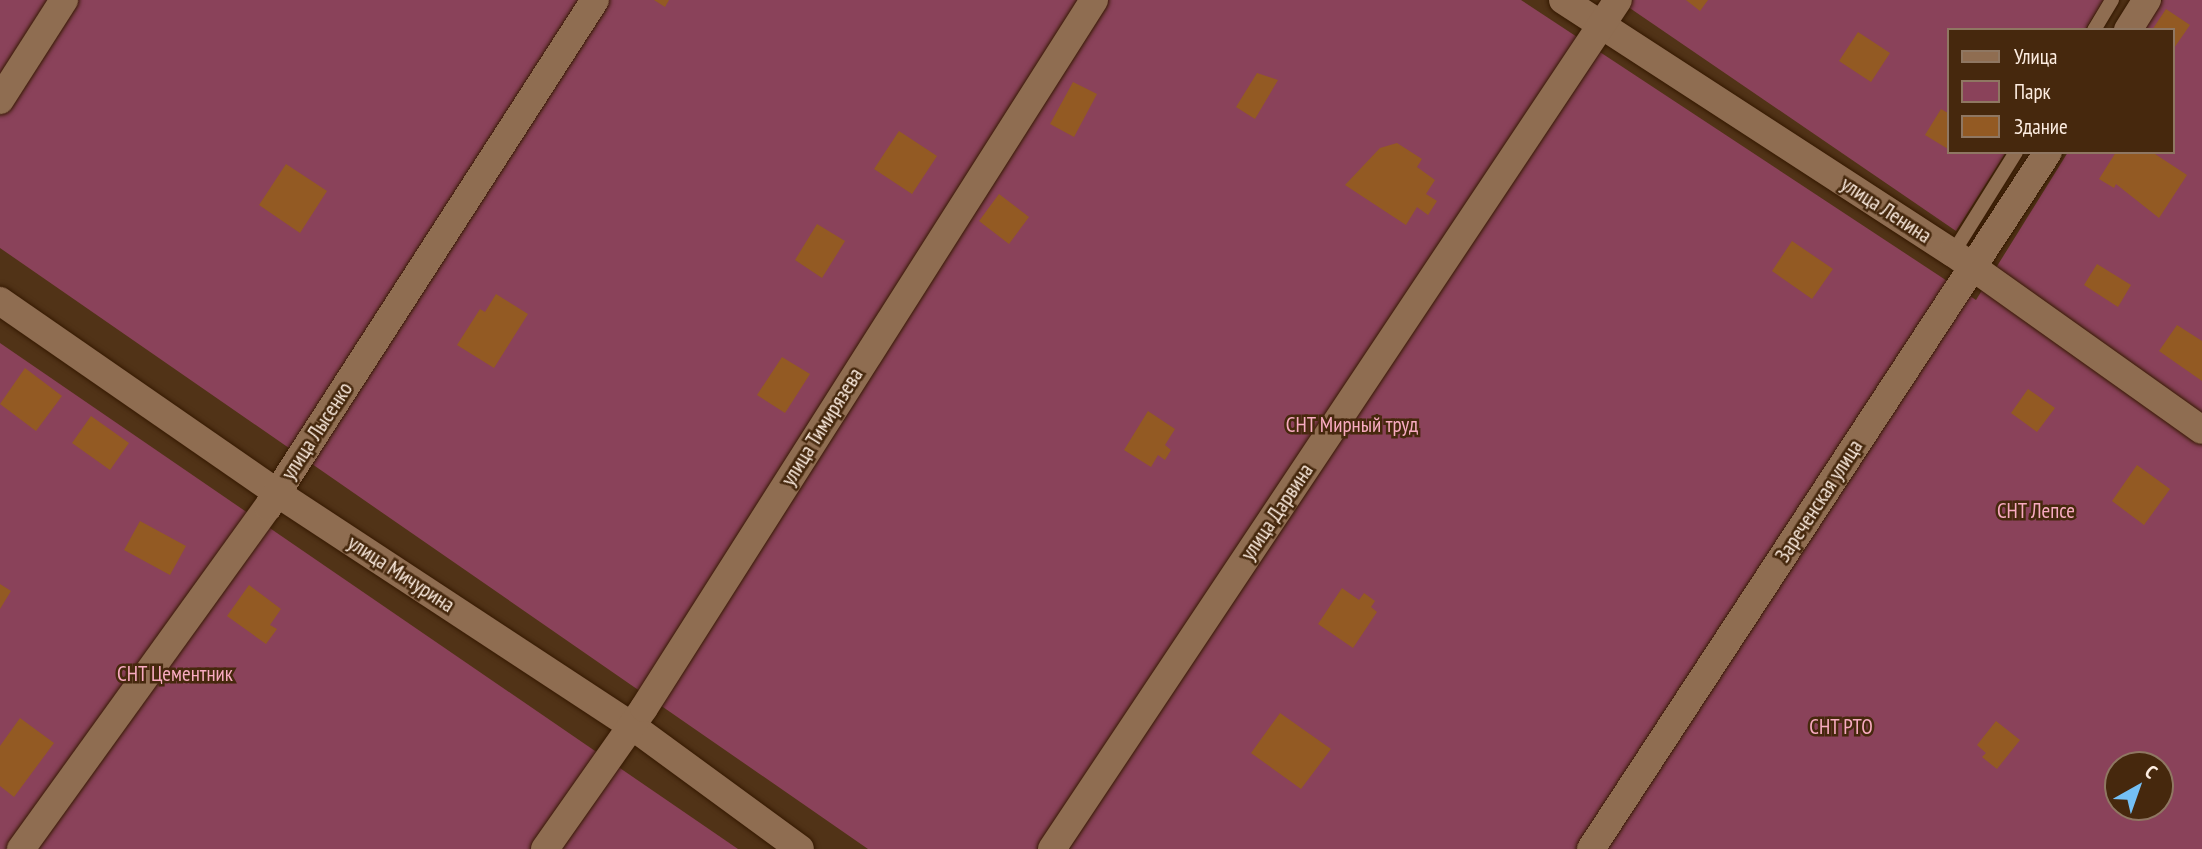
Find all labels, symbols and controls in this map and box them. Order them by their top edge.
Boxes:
legend [1946,28,2174,154]
text: Улица [2014,43,2057,70]
text: Парк [2014,78,2051,105]
text: Здание [2014,113,2068,140]
street label: улица Ленина [1836,171,1936,249]
street label: улица Тимирязева [776,363,868,491]
street label: улица Лысенко [276,377,358,485]
park label: СНТ Мирный труд [1285,412,1419,438]
street label: Зареченская улица [1770,435,1868,567]
street label: улица Дарвина [1235,459,1319,565]
park label: СНТ Лепсе [1997,498,2075,524]
street label: улица Мичурина [343,530,459,618]
park label: СНТ Цементник [117,661,233,687]
park label: СНТ РТО [1809,714,1873,740]
north arrow [2104,751,2174,821]
text: С [2140,759,2162,783]

